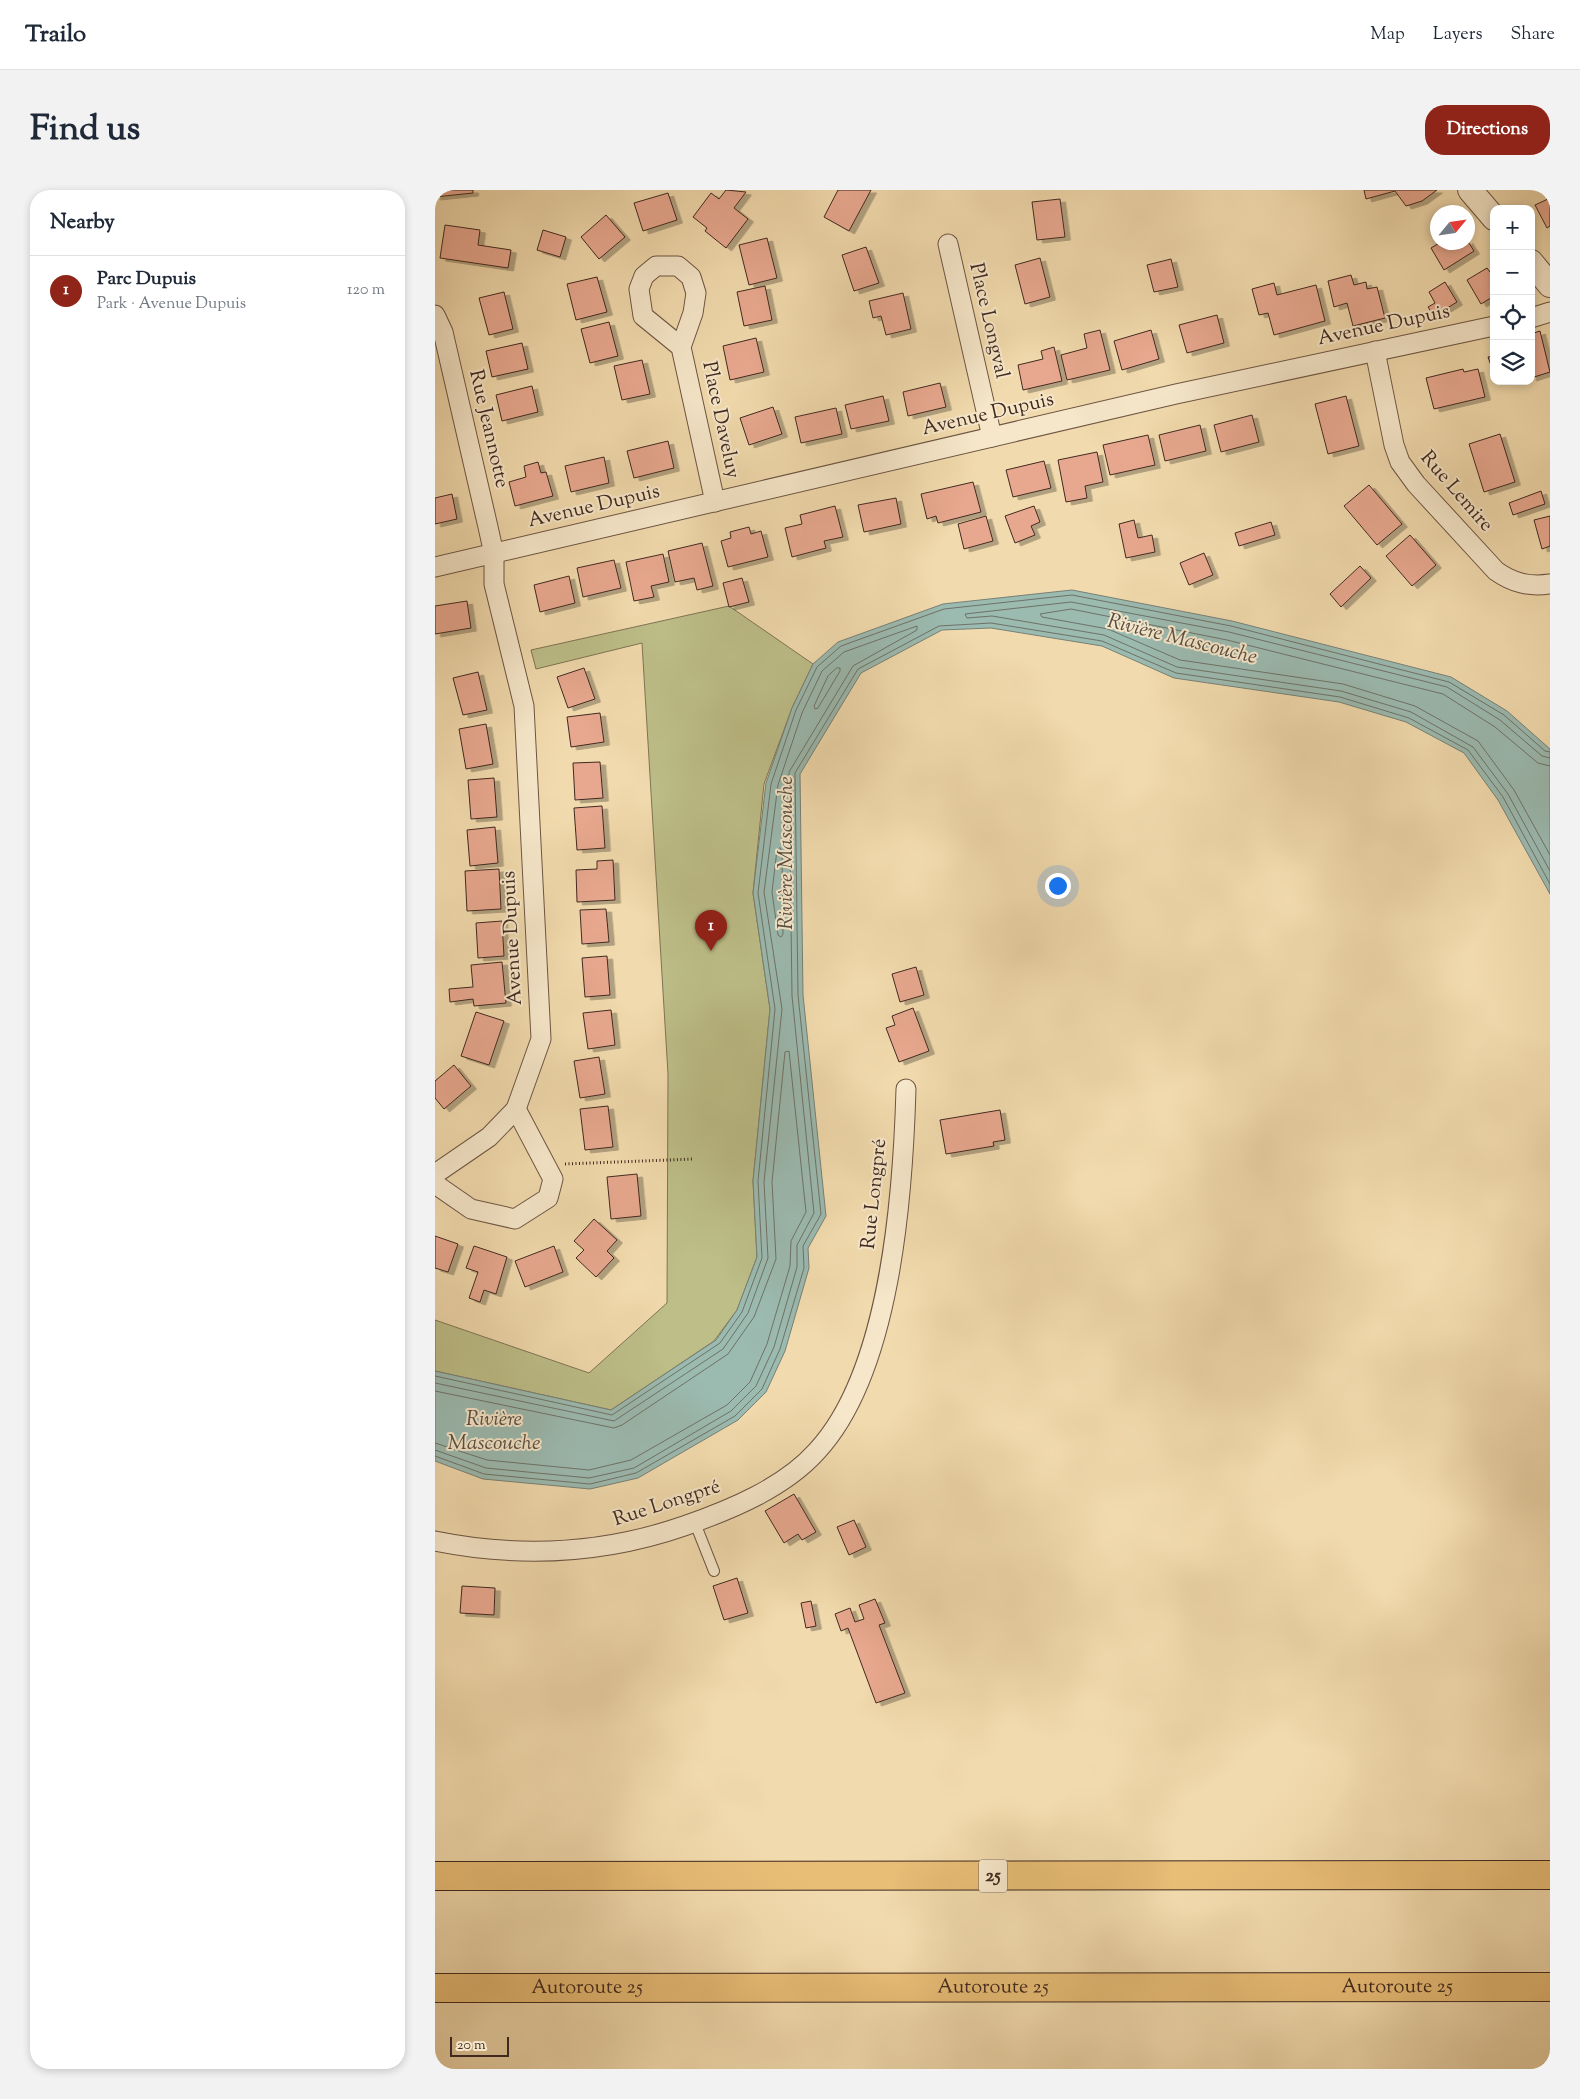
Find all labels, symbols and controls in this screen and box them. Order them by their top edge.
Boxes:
text: Trailo [25,18,86,52]
text: Map [1370,22,1405,48]
text: Layers [1433,22,1483,48]
text: Share [1511,22,1555,48]
text: Find us [30,105,140,156]
button: Directions [1425,105,1550,155]
north arrow [1430,205,1475,250]
map controls [1490,205,1535,385]
button: + [1490,205,1535,250]
text: Nearby [50,208,115,238]
button: − [1490,250,1535,295]
street label: Place Longval [961,260,1016,382]
text: Parc Dupuis [97,266,196,293]
text: 1 [63,279,69,302]
text: 120 m [347,279,385,302]
text: Park · Avenue Dupuis [97,293,246,316]
button: locate [1490,295,1535,340]
street label: Avenue Dupuis [1315,298,1453,354]
button: layers [1490,340,1535,385]
street label: Place Daveluy [693,359,747,481]
street label: Rue Jeannotte [460,367,516,491]
street label: Avenue Dupuis [919,386,1057,444]
street label: Rue Lemire [1413,445,1499,539]
street label: Avenue Dupuis [525,478,663,536]
water label: Rivière Mascouche [1104,607,1260,673]
water label: Rivière Mascouche [772,776,802,930]
street label: Avenue Dupuis [495,870,531,1006]
your location [1045,873,1071,899]
pin: 1 [695,910,727,951]
street label: Rue Longpré [855,1137,895,1251]
water label: Rivière Mascouche [448,1405,540,1459]
street label: Rue Longpré [610,1473,724,1535]
road number: 25 [979,1860,1007,1892]
street label: Autoroute 25 [531,1973,643,2002]
street label: Autoroute 25 [937,1973,1049,2002]
street label: Autoroute 25 [1341,1973,1453,2002]
scale bar [450,2034,509,2057]
text: 20 m [457,2036,486,2056]

